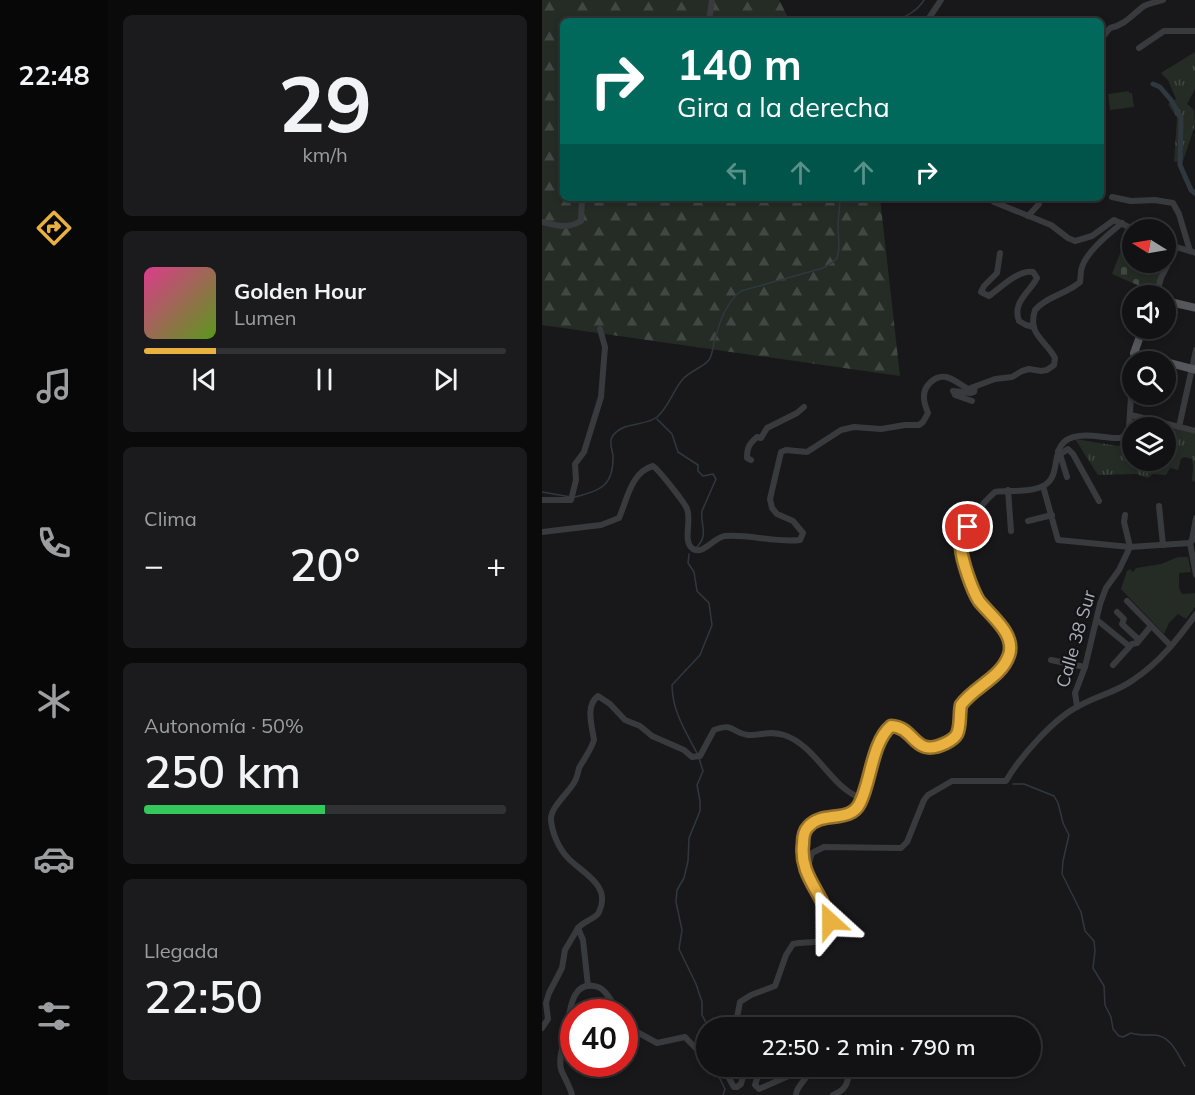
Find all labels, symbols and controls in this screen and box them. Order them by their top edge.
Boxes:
text: 140 m [677,38,802,91]
icon: right [578,42,656,120]
text: 29 [278,54,372,152]
text: 22:48 [18,58,90,92]
text: Gira a la derecha [677,90,890,124]
text: km/h [302,142,348,167]
icon: left [721,156,754,189]
icon: ahead [784,156,817,189]
icon: ahead [847,156,880,189]
icon: right [910,156,943,189]
icon: directions [33,207,75,249]
north arrow [1122,219,1176,273]
map controls [1122,219,1176,471]
text: Golden Hour [234,277,366,305]
button: sound [1122,285,1176,339]
text: Lumen [234,305,296,330]
button: search [1122,351,1176,405]
icon: previous [188,363,221,396]
icon: pause [308,363,341,396]
icon: next [429,363,462,396]
icon: music [33,365,75,407]
button: layers [1122,417,1176,471]
pin [942,501,993,552]
text: Clima [144,506,197,531]
icon: arrive [951,510,984,543]
icon: phone [33,522,75,564]
text: 20° [290,536,360,592]
text: − [144,544,164,585]
text: + [486,544,506,585]
street label: Calle 38 Sur [1051,587,1101,690]
icon: climate [33,680,75,722]
text: Autonomía · 50% [144,713,304,738]
text: 250 km [144,743,301,799]
icon: car [33,838,75,880]
position arrow [798,889,862,953]
text: Llegada [144,938,219,963]
text: 22:50 [144,968,263,1024]
icon: filters [33,995,75,1037]
speed limit sign: 40 [560,999,638,1077]
text: 22:50 · 2 min · 790 m [761,1033,976,1061]

